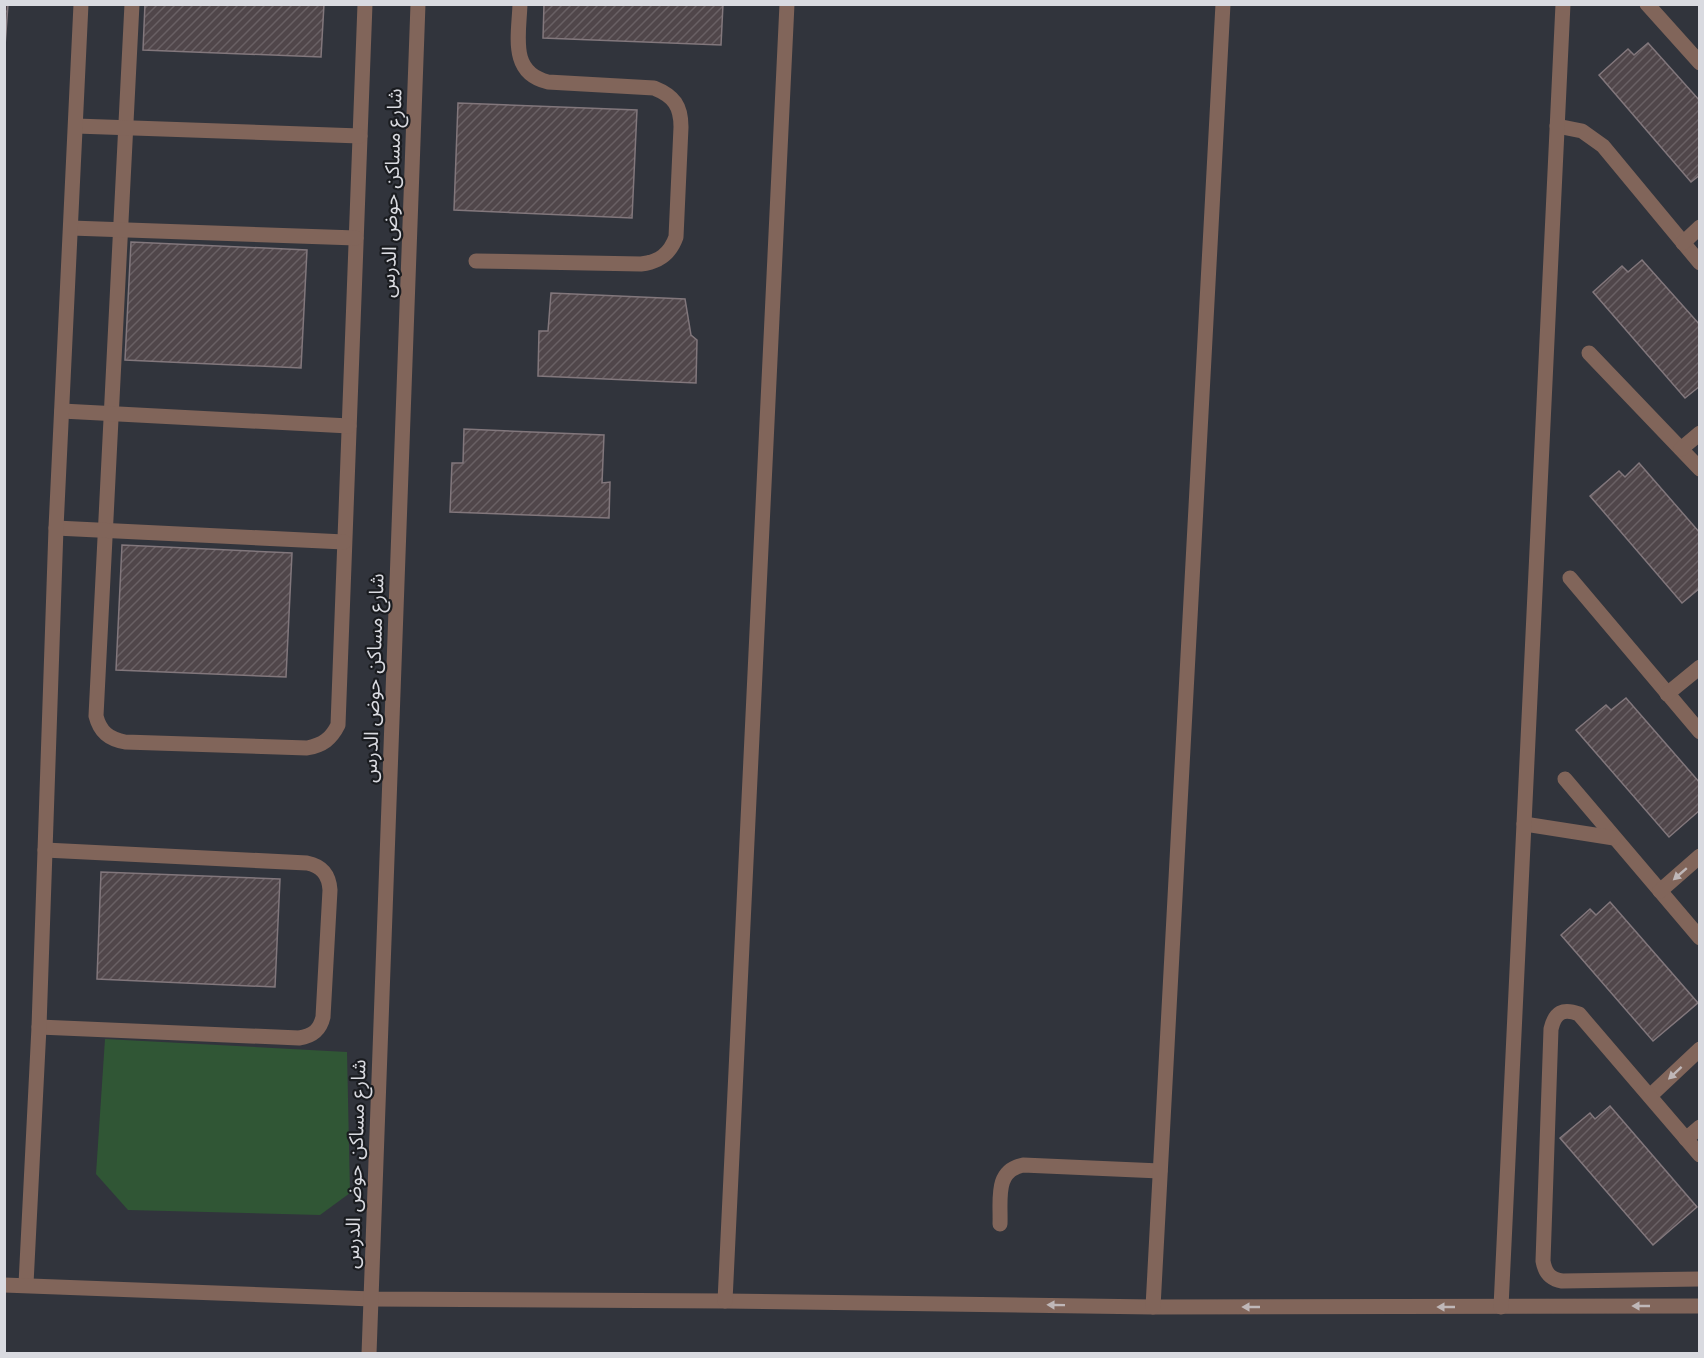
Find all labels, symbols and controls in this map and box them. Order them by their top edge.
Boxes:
street label: شارع مساكن حوض الدرس [373,88,410,298]
street label: شارع مساكن حوض الدرس [355,573,392,783]
one-way arrow [1673,867,1688,880]
street label: شارع مساكن حوض الدرس [337,1059,374,1269]
one-way arrow [1668,1065,1682,1079]
one-way arrow [1047,1300,1066,1310]
one-way arrow [1632,1301,1651,1311]
one-way arrow [1242,1302,1261,1312]
one-way arrow [1437,1302,1456,1312]

